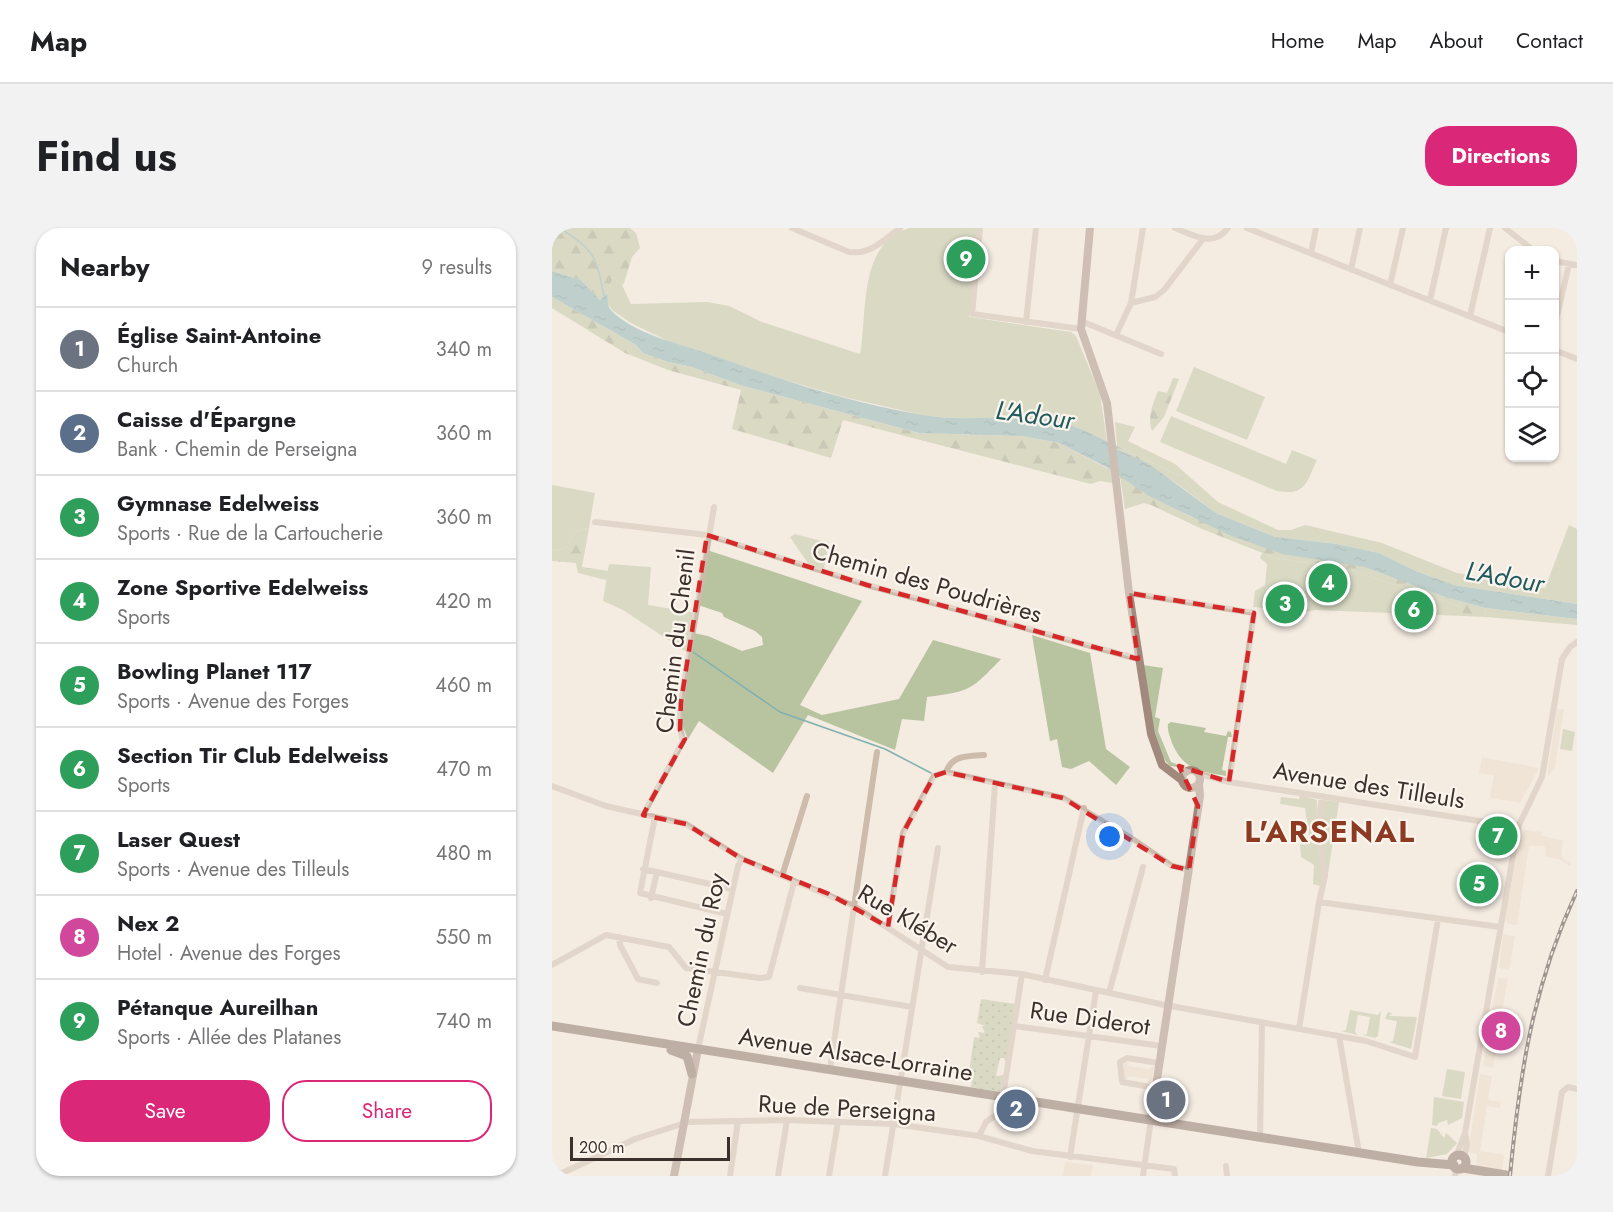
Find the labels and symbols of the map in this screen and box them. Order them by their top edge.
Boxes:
pin: 9 [946,237,986,282]
water label: L'Adour [993,391,1078,440]
street label: Chemin des Poudrières [808,532,1046,632]
street label: Chemin du Chenil [646,547,704,735]
water label: L'Adour [1463,551,1549,603]
pin: 4 [1308,560,1348,606]
pin: 3 [1266,582,1304,626]
pin: 6 [1394,588,1434,632]
street label: Avenue des Tilleuls [1271,753,1467,817]
district label: L'ARSENAL [1244,810,1416,853]
pin: 7 [1478,814,1518,858]
your location [1095,822,1124,851]
pin: 5 [1460,862,1498,906]
street label: Chemin du Roy [668,869,734,1030]
street label: Rue Kléber [851,875,965,963]
street label: Rue Diderot [1028,992,1153,1044]
pin: 8 [1482,1008,1520,1054]
street label: Avenue Alsace-Lorraine [736,1018,976,1090]
pin: 1 [1146,1078,1186,1122]
street label: Rue de Perseigna [757,1086,937,1130]
pin: 2 [996,1086,1036,1132]
scale bar [570,1134,730,1162]

